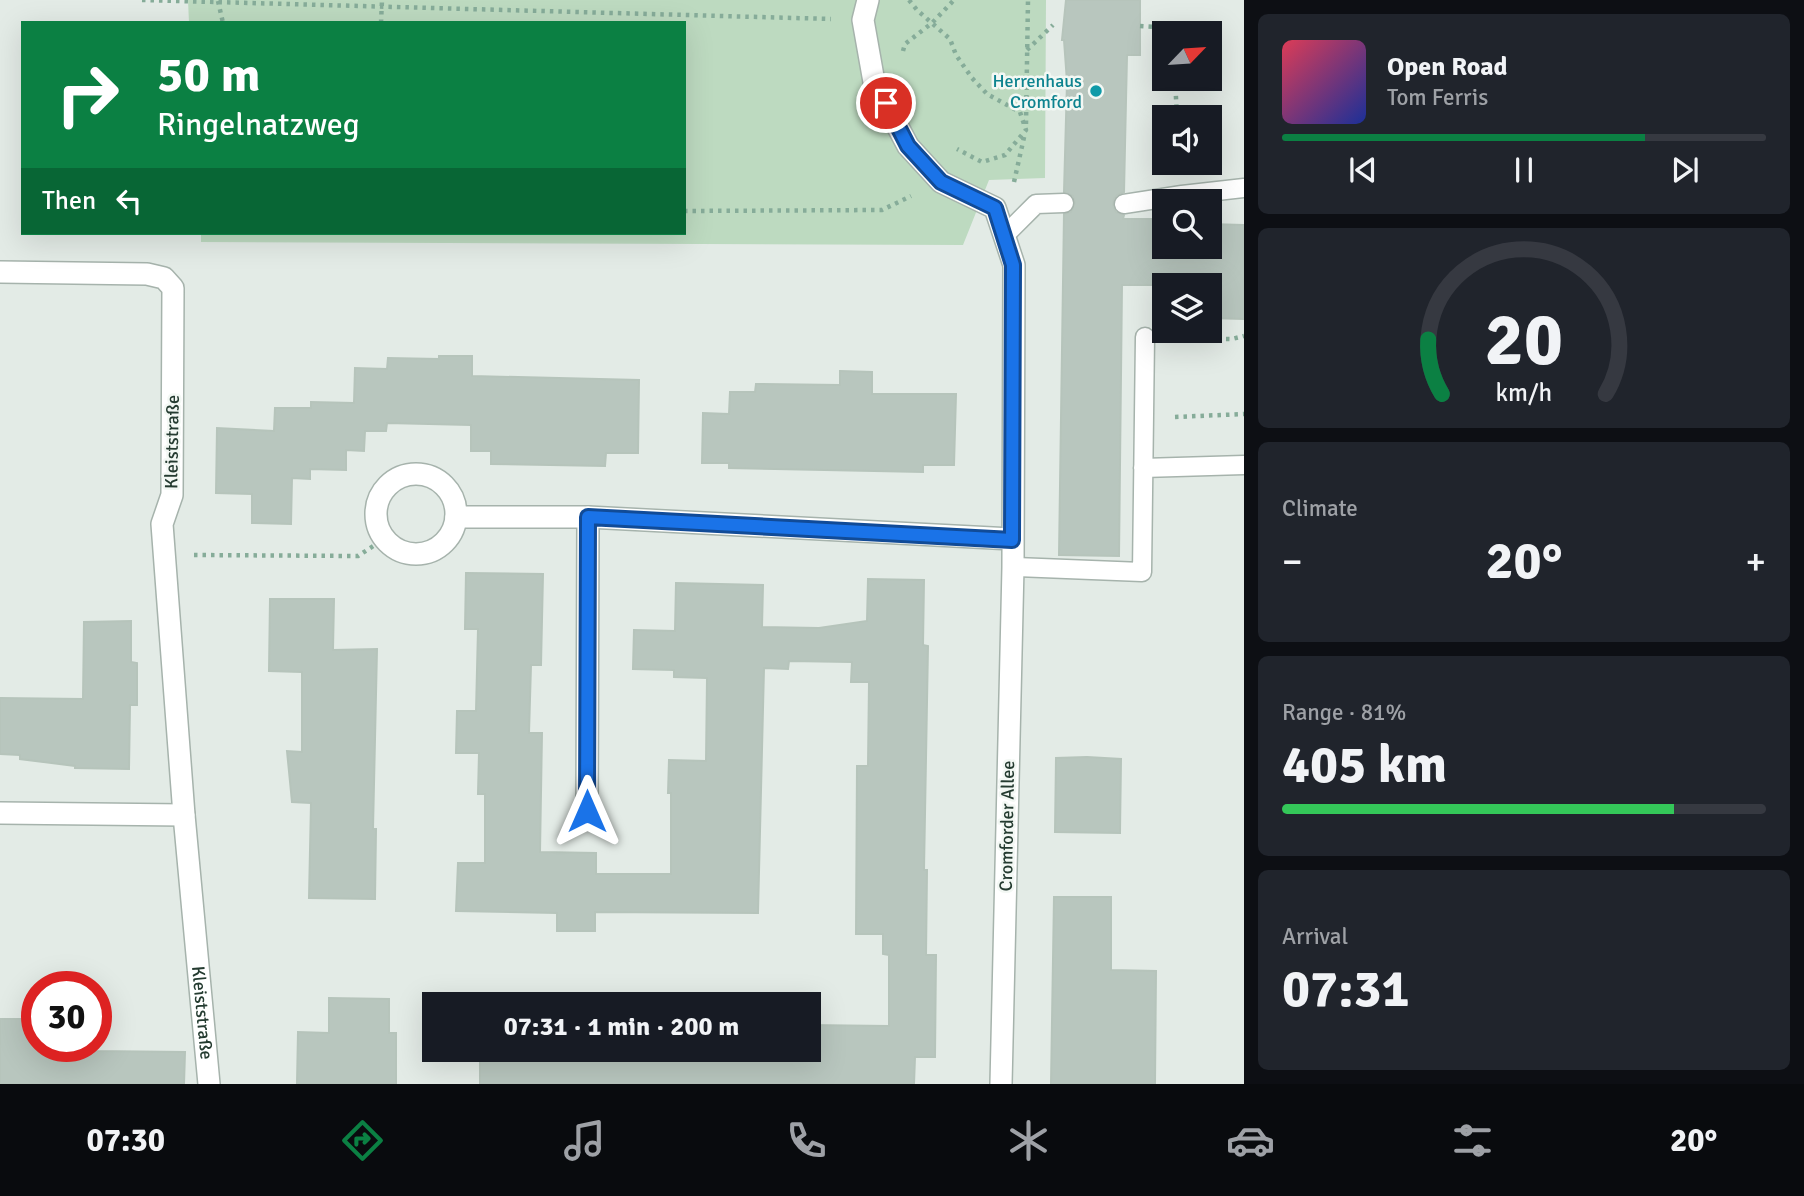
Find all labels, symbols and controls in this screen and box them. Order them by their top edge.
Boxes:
north arrow [1152,21,1222,91]
map controls [1152,21,1222,343]
text: 50 m [157,45,260,105]
icon: right [42,49,133,140]
text: Open Road [1387,51,1508,83]
place label: Herrenhaus Cromford [992,70,1082,113]
pin [856,73,916,133]
marker: Herrenhaus Cromford [1088,83,1104,99]
text: Tom Ferris [1387,83,1488,112]
icon: arrive [867,84,905,122]
text: Ringelnatzweg [157,105,360,144]
button: sound [1152,105,1222,175]
icon: previous [1344,151,1382,189]
icon: pause [1505,151,1543,189]
icon: next [1666,151,1704,189]
icon: left [110,182,148,220]
text: Then [42,185,96,217]
button: search [1152,189,1222,259]
button: layers [1152,273,1222,343]
text: 20 [1485,296,1563,385]
text: km/h [1496,377,1552,408]
street label: Kleiststraße [160,395,184,489]
text: Climate [1282,494,1358,523]
text: 20° [1486,529,1562,593]
text: − [1282,538,1303,585]
text: + [1745,538,1766,585]
text: Range · 81% [1282,698,1406,727]
text: 405 km [1282,733,1447,797]
street label: Cromforder Allee [995,760,1019,892]
position arrow [550,774,624,848]
text: Arrival [1282,922,1348,951]
text: 07:31 [1282,957,1410,1021]
street label: Kleiststraße [187,965,218,1061]
speed limit sign: 30 [21,971,112,1062]
text: 07:31 · 1 min · 200 m [504,1011,739,1043]
icon: directions [338,1116,387,1165]
icon: music [560,1116,609,1165]
icon: phone [782,1116,831,1165]
icon: climate [1004,1116,1053,1165]
icon: car [1226,1116,1275,1165]
icon: filters [1448,1116,1497,1165]
text: 07:30 [87,1121,165,1160]
text: 20° [1670,1121,1717,1160]

